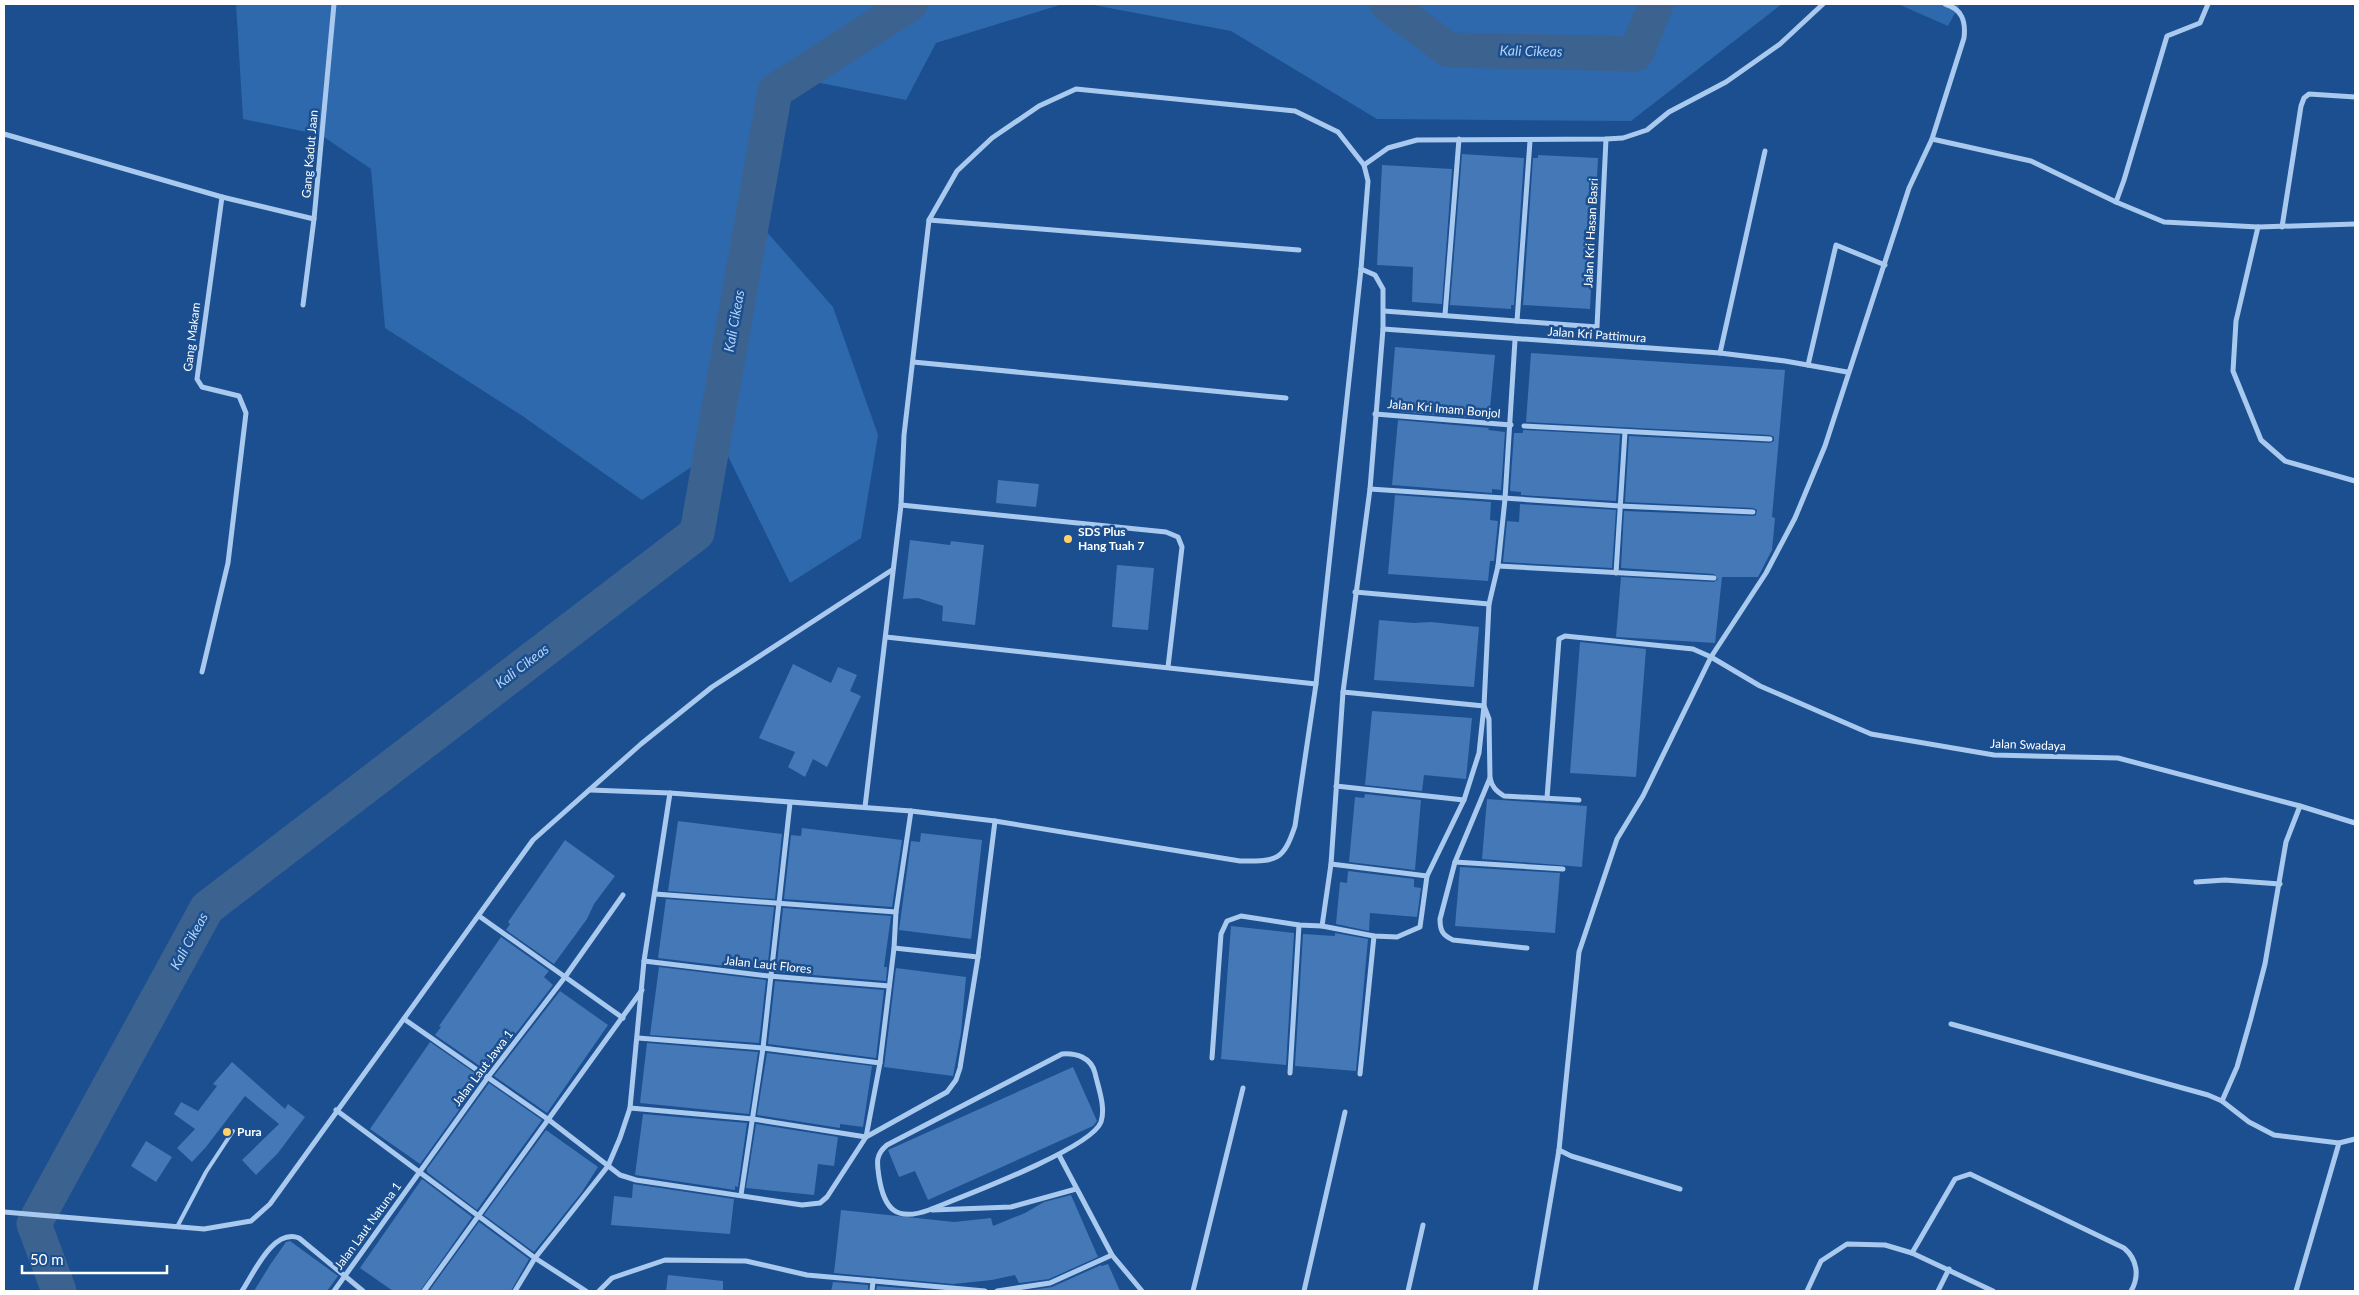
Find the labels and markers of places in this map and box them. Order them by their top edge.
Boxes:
place label: SDS Plus Hang Tuah 7 [1078,524,1144,553]
marker: SDS Plus Hang Tuah 7 [1062,533,1074,545]
place label: Pura [237,1124,262,1139]
marker: Pura [221,1126,233,1138]

